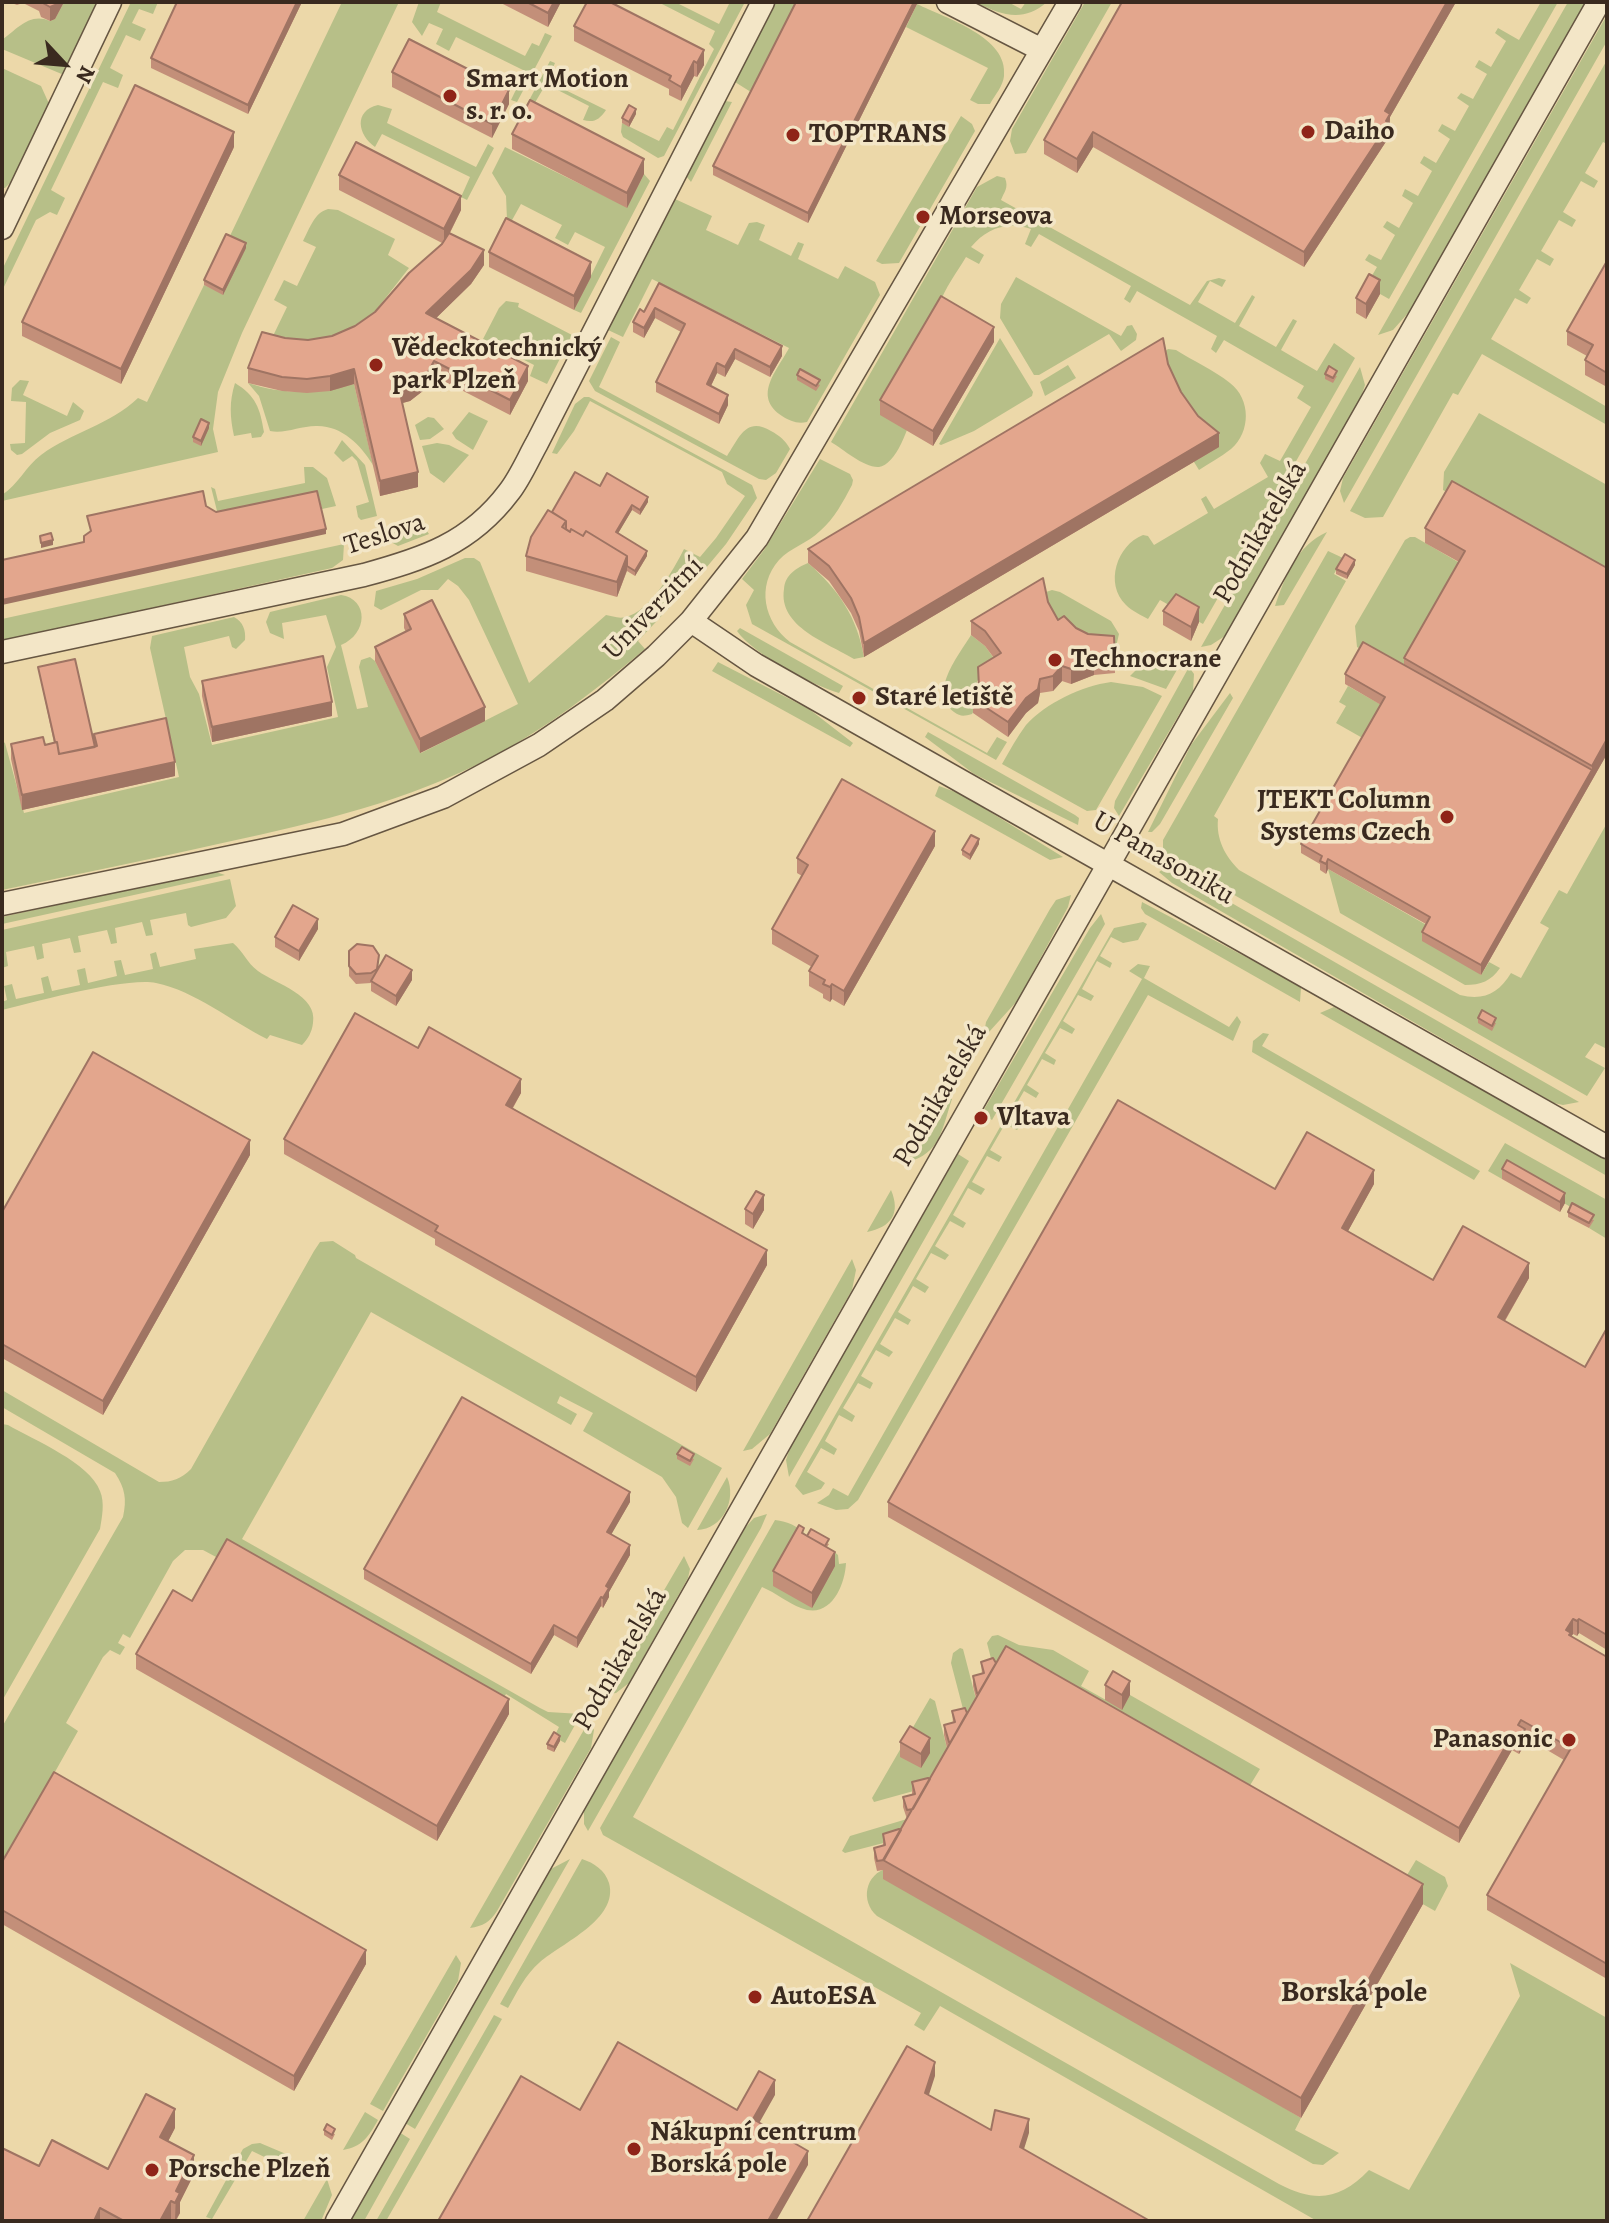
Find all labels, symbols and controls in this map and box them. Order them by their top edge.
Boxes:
north arrow [24,24,104,104]
text: N [69,61,103,88]
place label: Smart Motion s. r. o. [466,63,629,129]
marker: Smart Motion s. r. o. [441,87,459,105]
place label: Daiho [1324,115,1395,149]
place label: TOPTRANS [809,118,947,152]
marker: Daiho [1299,123,1317,141]
marker: TOPTRANS [784,126,802,144]
place label: Morseova [939,200,1053,234]
marker: Morseova [914,208,932,226]
place label: Vědeckotechnický park Plzeň [392,332,602,398]
marker: Vědeckotechnický park Plzeň [367,356,385,374]
street label: Podnikatelská [1207,456,1315,610]
street label: Teslova [340,506,430,564]
street label: Univerzitní [597,550,711,668]
place label: Technocrane [1071,643,1221,677]
marker: Technocrane [1046,651,1064,669]
place label: Staré letiště [875,681,1013,715]
marker: Staré letiště [850,689,868,707]
place label: JTEKT Column Systems Czech [1257,784,1431,850]
street label: U Panasoniku [1086,805,1240,913]
marker: JTEKT Column Systems Czech [1438,808,1456,826]
street label: Podnikatelská [887,1019,995,1173]
place label: Vltava [997,1101,1070,1135]
marker: Vltava [972,1109,990,1127]
street label: Podnikatelská [567,1583,675,1737]
place label: Panasonic [1433,1723,1553,1757]
marker: Panasonic [1560,1731,1578,1749]
district label: Borská pole [1281,1976,1427,2012]
place label: AutoESA [771,1980,876,2014]
marker: AutoESA [746,1988,764,2006]
place label: Nákupní centrum Borská pole [650,2116,857,2182]
marker: Nákupní centrum Borská pole [625,2140,643,2158]
place label: Porsche Plzeň [168,2153,331,2187]
marker: Porsche Plzeň [143,2161,161,2179]

